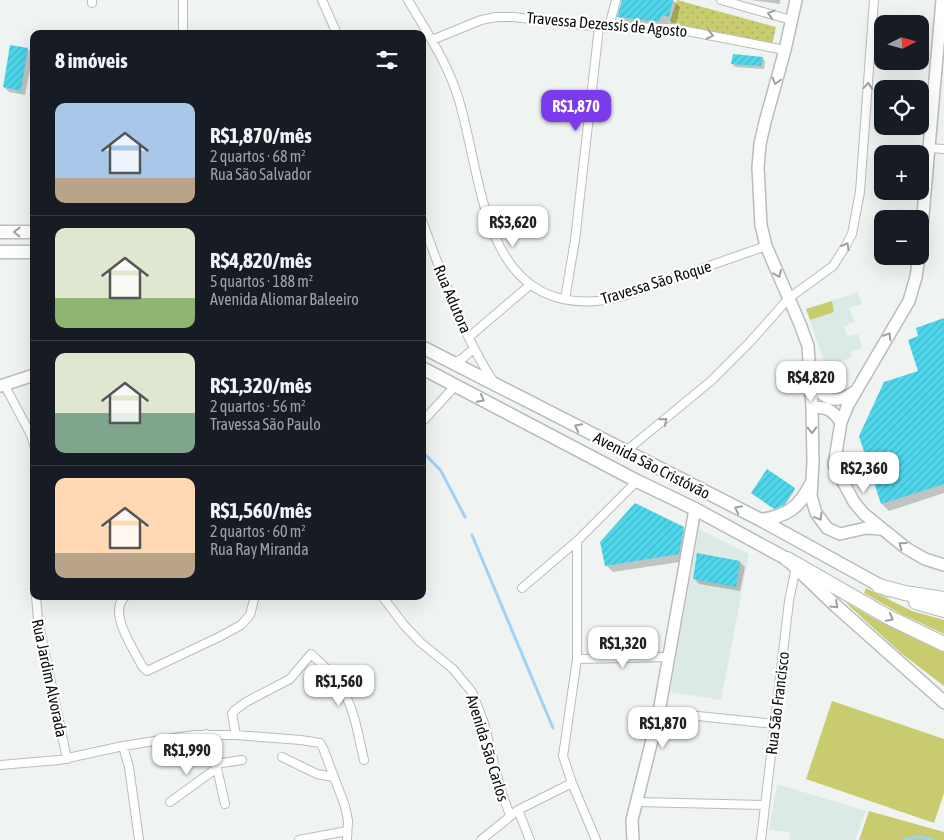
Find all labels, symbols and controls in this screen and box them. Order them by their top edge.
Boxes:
street label: Travessa Dezessis de Agosto [526,8,688,41]
one-way arrow [767,10,776,20]
north arrow [874,15,929,70]
map controls [874,15,929,265]
one-way arrow [706,29,714,39]
icon: filters [373,46,401,74]
text: 8 imóveis [55,48,128,72]
one-way arrow [772,77,782,85]
button: locate [874,80,929,135]
one-way arrow [862,82,873,90]
pin: R$1,870 [530,90,622,132]
text: R$1,870 [552,97,600,115]
icon: home [95,123,155,183]
text: R$1,870/mês [210,123,312,147]
button: + [874,145,929,200]
text: 2 quartos · 68 m² [210,147,306,165]
text: Rua São Salvador [210,165,311,183]
pin: R$3,620 [467,206,559,248]
button: − [874,210,929,265]
text: R$3,620 [489,213,537,231]
one-way arrow [13,227,20,237]
one-way arrow [839,242,849,251]
icon: home [95,248,155,308]
text: R$4,820/mês [210,248,312,272]
street label: Travessa São Roque [599,257,714,308]
street label: Rua Adutora [431,262,475,336]
one-way arrow [771,269,782,278]
text: 5 quartos · 188 m² [210,272,313,290]
text: Avenida Aliomar Baleeiro [210,290,359,308]
one-way arrow [882,332,892,341]
pin: R$4,820 [765,360,857,403]
text: R$4,820 [787,368,835,386]
icon: home [95,373,155,433]
text: R$1,320/mês [210,373,312,397]
one-way arrow [476,393,485,403]
text: 2 quartos · 56 m² [210,397,306,415]
text: Travessa São Paulo [210,415,321,433]
one-way arrow [658,418,667,426]
one-way arrow [574,423,583,433]
one-way arrow [807,426,817,434]
street label: Avenida São Cristóvão [591,428,713,502]
pin: R$2,360 [818,452,910,494]
text: R$2,360 [840,459,888,477]
icon: home [95,498,155,558]
text: R$1,560/mês [210,498,312,522]
one-way arrow [735,505,744,515]
one-way arrow [813,512,822,521]
text: 2 quartos · 60 m² [210,522,306,540]
text: Rua Ray Miranda [210,540,309,558]
one-way arrow [898,542,908,551]
one-way arrow [830,599,839,608]
one-way arrow [885,612,894,622]
street label: Rua Jardim Alvorada [29,617,71,739]
pin: R$1,320 [577,626,669,669]
text: R$1,320 [599,634,647,652]
street label: Rua São Francisco [762,650,792,756]
pin: R$1,560 [293,664,385,707]
text: R$1,560 [315,672,363,690]
street label: Avenida São Carlos [463,692,513,804]
pin: R$1,870 [617,706,709,749]
text: R$1,870 [639,714,687,732]
pin: R$1,990 [141,734,233,776]
text: R$1,990 [163,741,211,759]

